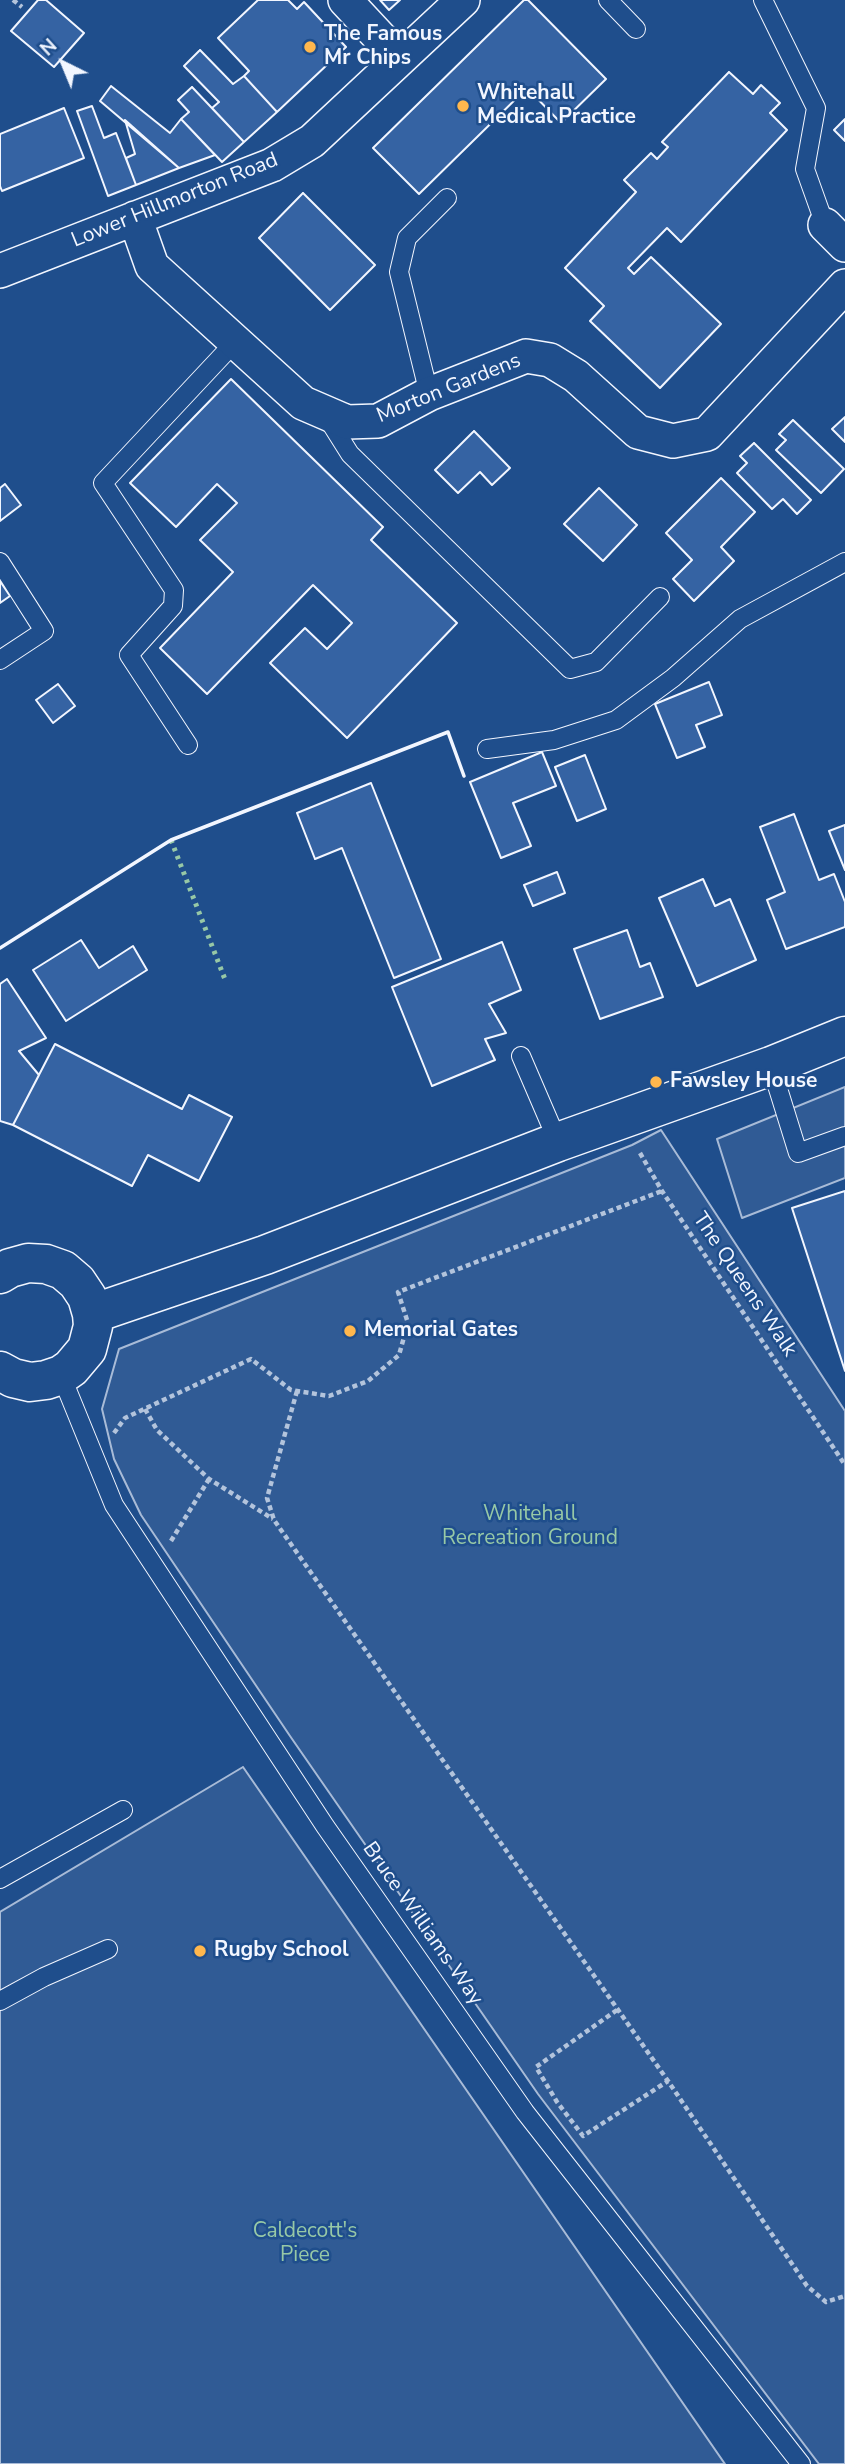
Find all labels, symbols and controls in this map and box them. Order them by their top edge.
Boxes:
place label: The Famous Mr Chips [324,22,442,72]
north arrow [28,28,98,98]
text: N [35,33,63,62]
marker: The Famous Mr Chips [302,39,318,55]
place label: Whitehall Medical Practice [477,81,636,131]
marker: Whitehall Medical Practice [455,98,471,114]
street label: Lower Hillmorton Road [68,148,282,254]
street label: Morton Gardens [373,349,525,429]
place label: Fawsley House [670,1069,817,1095]
marker: Fawsley House [648,1074,664,1090]
street label: The Queens Walk [686,1208,802,1362]
place label: Memorial Gates [364,1318,518,1344]
marker: Memorial Gates [342,1323,358,1339]
park label: Whitehall Recreation Ground [442,1502,618,1552]
street label: Bruce Williams Way [356,1838,488,2010]
place label: Rugby School [214,1938,349,1964]
marker: Rugby School [192,1943,208,1959]
park label: Caldecott's Piece [253,2219,357,2269]

